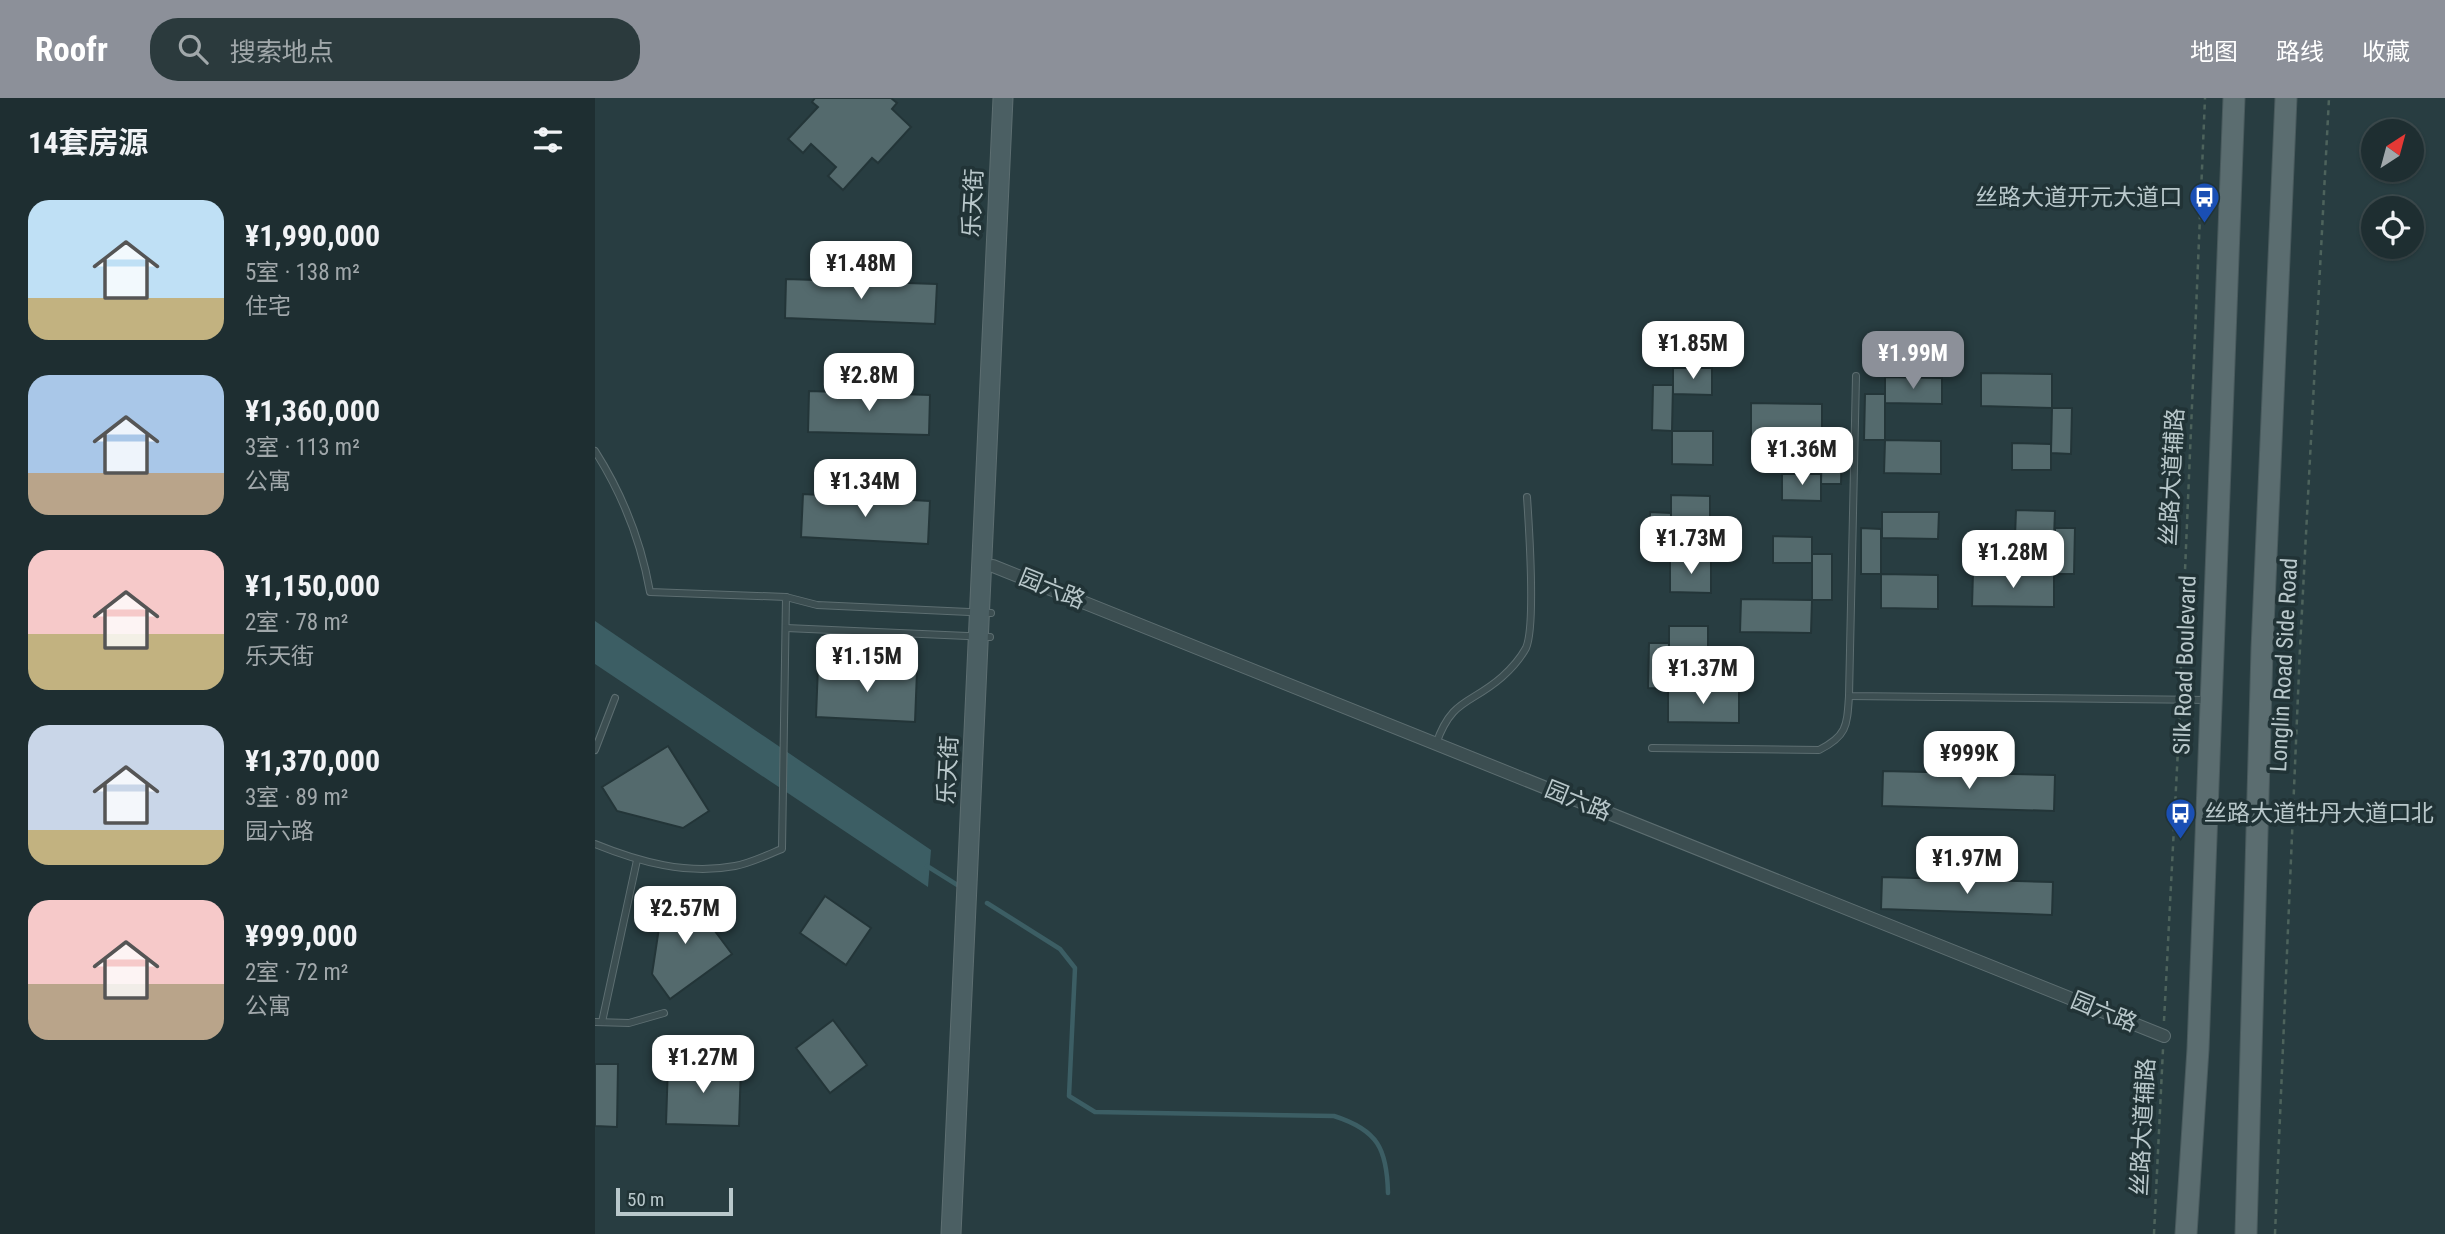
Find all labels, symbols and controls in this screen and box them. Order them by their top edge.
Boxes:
search box [150,18,640,81]
text: Roofr [35,30,108,69]
icon: search [174,30,212,68]
text: 搜索地点 [230,37,334,67]
text: 地图 [2190,38,2238,66]
text: 路线 [2276,38,2324,66]
text: 收藏 [2362,38,2410,66]
north arrow [2361,119,2424,182]
map controls [2361,119,2424,259]
icon: filters [529,121,567,159]
text: 14套房源 [28,125,148,160]
street label: 乐天街 [958,168,988,238]
bus stop icon: 丝路大道开元大道口 [2188,180,2222,224]
place label: 丝路大道开元大道口 [1975,184,2182,211]
button: locate [2361,196,2424,259]
text: ¥1,990,000 [245,218,380,253]
icon: home [84,228,168,312]
pin: ¥1.48M [804,242,918,301]
text: ¥1.48M [826,250,896,277]
text: 5室 · 138 m² [245,259,360,286]
text: 住宅 [245,293,291,320]
pin: ¥1.85M [1636,322,1750,381]
text: ¥1.85M [1658,330,1728,357]
pin: ¥1.99M [1856,331,1970,391]
text: ¥1.99M [1878,340,1948,367]
pin: ¥2.8M [820,354,918,413]
text: ¥2.8M [840,362,898,389]
text: ¥1,360,000 [245,393,380,428]
icon: home [84,403,168,487]
street label: 丝路大道辅路 [2155,407,2189,547]
pin: ¥1.36M [1745,428,1859,487]
text: 3室 · 113 m² [245,434,360,461]
text: ¥1.36M [1767,436,1837,463]
pin: ¥1.34M [808,460,922,519]
text: 公寓 [245,468,291,495]
text: ¥1.34M [830,468,900,495]
pin: ¥1.73M [1634,517,1748,576]
text: ¥1.73M [1656,525,1726,552]
pin: ¥1.28M [1956,531,2070,590]
text: ¥1.28M [1978,539,2048,566]
street label: Longlin Road Side Road [2265,557,2303,773]
street label: 园六路 [1015,564,1089,614]
text: ¥1,150,000 [245,568,380,603]
street label: Silk Road Boulevard [2168,575,2202,755]
icon: home [84,578,168,662]
text: 2室 · 78 m² [245,609,348,636]
pin: ¥1.15M [810,634,924,694]
text: 乐天街 [245,643,314,670]
text: ¥1.15M [832,643,902,670]
pin: ¥1.37M [1646,646,1760,706]
text: ¥1.37M [1668,655,1738,682]
pin: ¥999K [1920,732,2018,791]
street label: 乐天街 [933,735,963,805]
text: ¥999K [1940,740,1998,767]
text: ¥1,370,000 [245,743,380,778]
icon: home [84,753,168,837]
street label: 园六路 [1541,776,1615,826]
text: 3室 · 89 m² [245,784,348,811]
bus stop icon: 丝路大道牡丹大道口北 [2164,796,2198,840]
place label: 丝路大道牡丹大道口北 [2204,800,2434,827]
text: 园六路 [245,818,314,845]
pin: ¥1.97M [1910,836,2024,896]
text: ¥1.97M [1932,845,2002,872]
pin: ¥2.57M [628,886,742,946]
text: ¥2.57M [650,895,720,922]
text: ¥999,000 [245,918,358,953]
icon: home [84,928,168,1012]
text: 2室 · 72 m² [245,959,348,986]
street label: 园六路 [2067,987,2141,1037]
text: 公寓 [245,993,291,1020]
pin: ¥1.27M [646,1035,760,1095]
text: ¥1.27M [668,1044,738,1071]
street label: 丝路大道辅路 [2126,1057,2160,1197]
scale bar [616,1185,733,1217]
text: 50 m [627,1188,664,1211]

